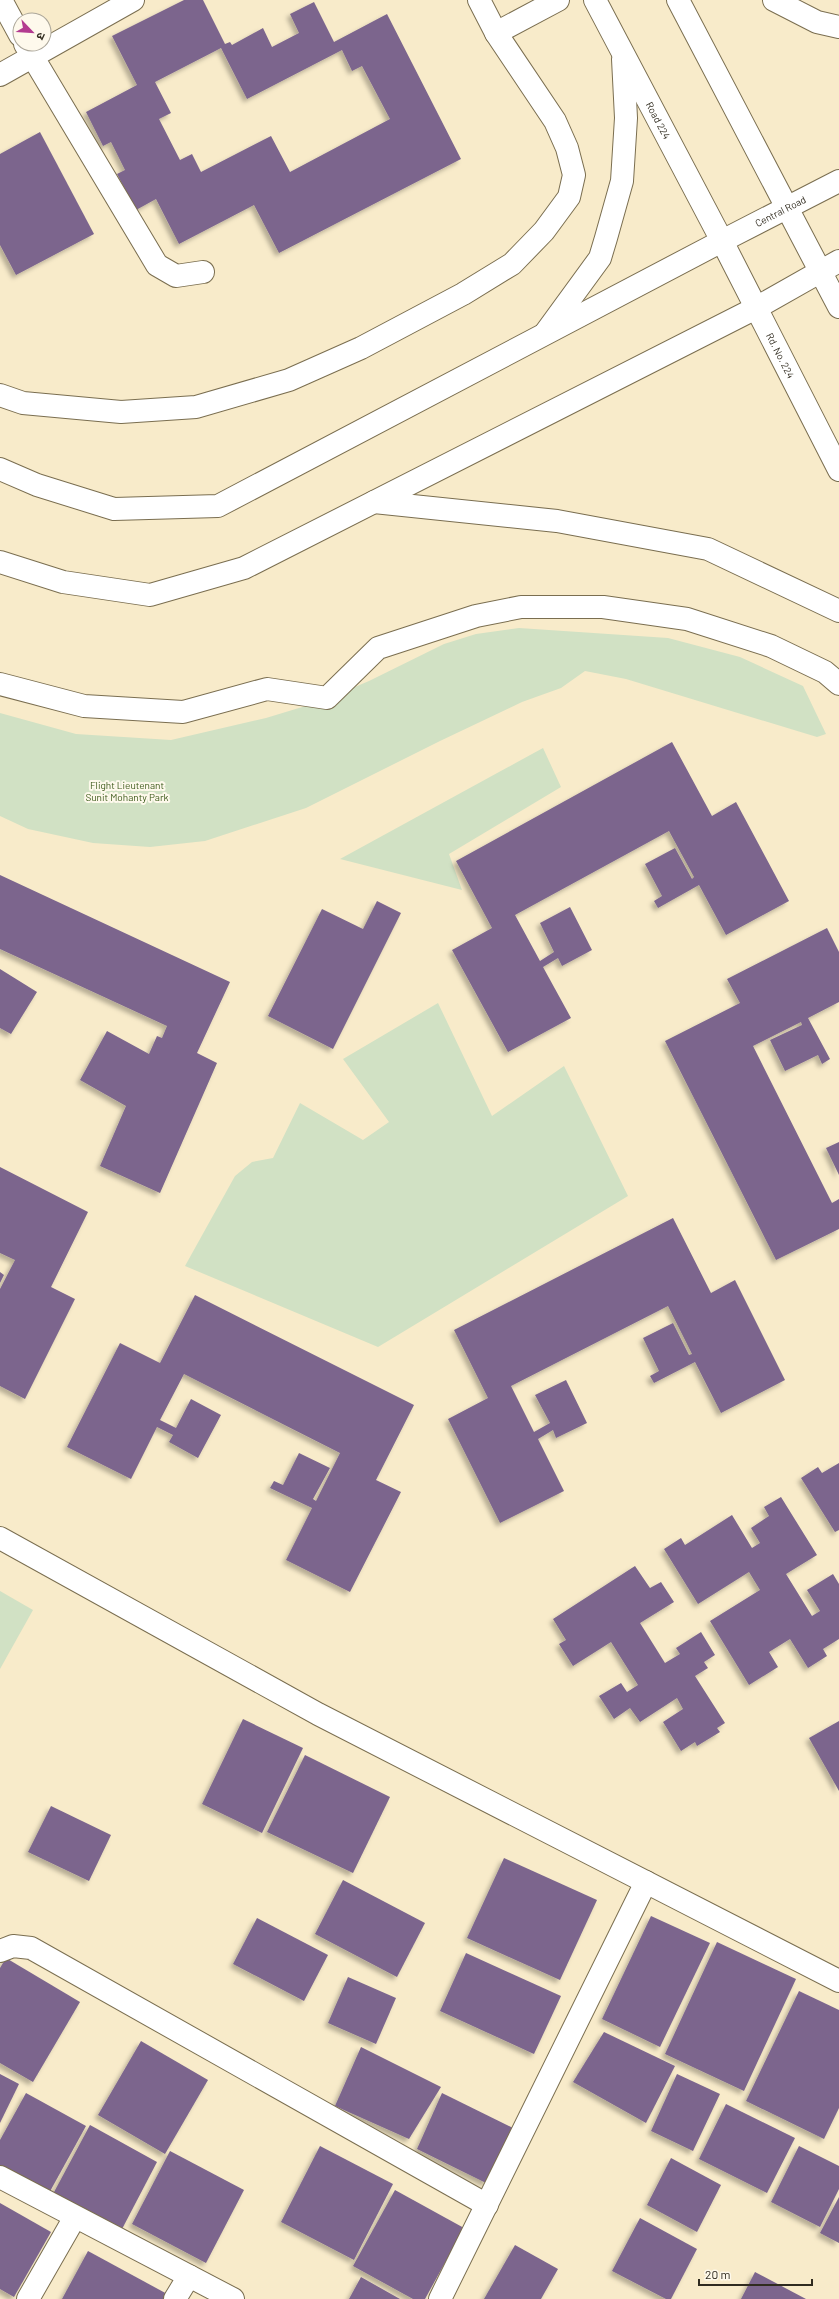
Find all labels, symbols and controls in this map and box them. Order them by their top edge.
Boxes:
north arrow [12,12,52,52]
text: उ [34,31,49,43]
street label: Road 224 [644,100,673,141]
street label: Central Road [753,193,808,229]
street label: Rd. No. 224 [764,331,797,380]
park label: Flight Lieutenant Sunit Mohanty Park [85,779,169,803]
scale bar [699,2261,812,2287]
text: 20 m [705,2267,731,2281]

